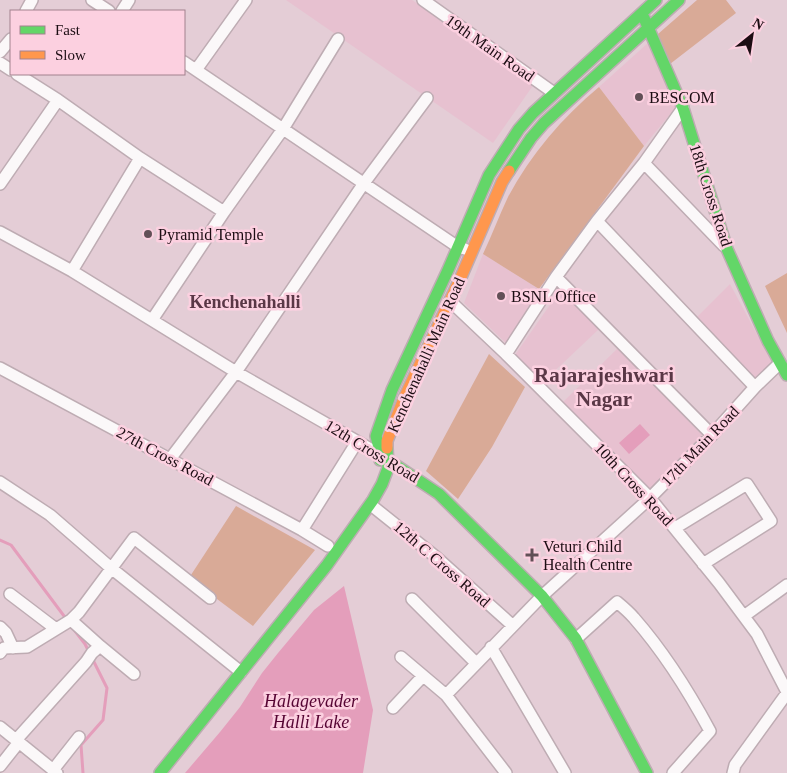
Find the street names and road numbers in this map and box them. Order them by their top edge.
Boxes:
street label: 19th Main Road [443,11,537,85]
street label: 18th Cross Road [686,142,736,248]
street label: Kenchenahalli Main Road [384,275,468,435]
street label: 17th Main Road [658,403,742,489]
street label: 12th Cross Road [322,416,422,486]
street label: 27th Cross Road [114,423,216,489]
street label: 10th Cross Road [591,439,677,529]
street label: 12th C Cross Road [391,518,493,610]

